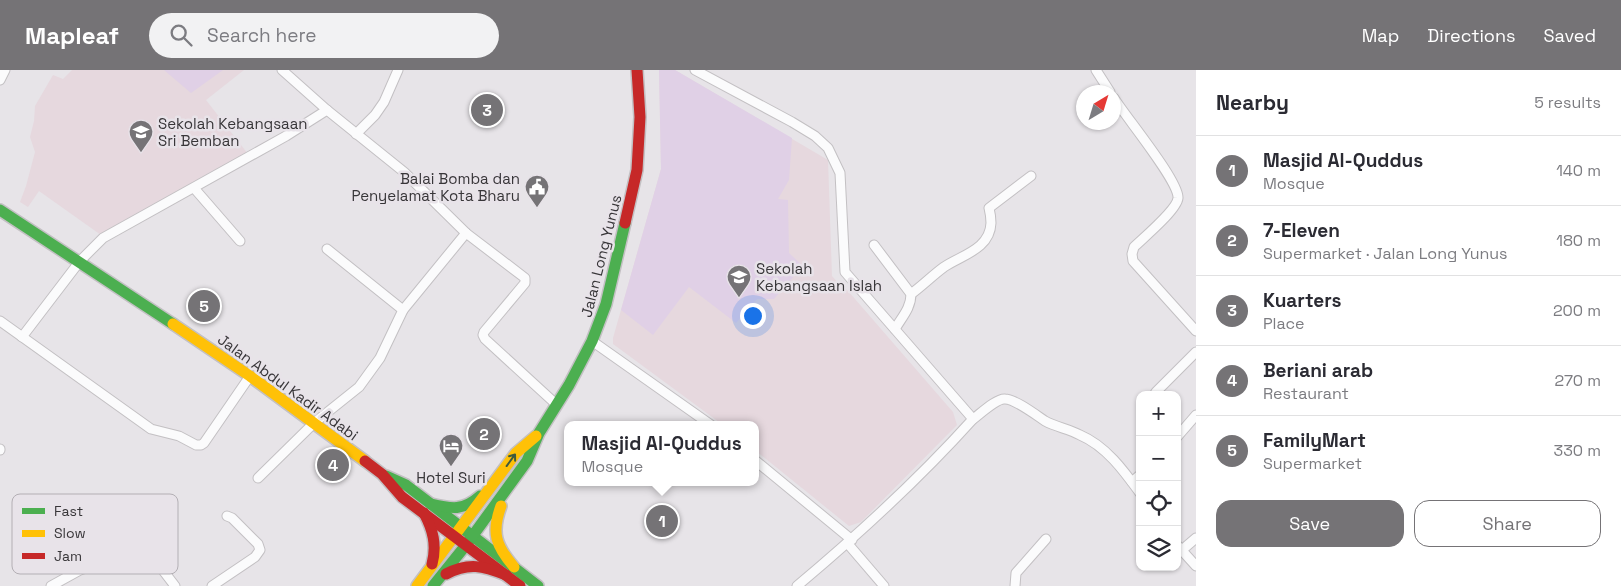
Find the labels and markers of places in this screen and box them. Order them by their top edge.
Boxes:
pin: 3 [471,91,503,129]
place label: Sekolah Kebangsaan Sri Bemban [158,114,308,150]
school or university icon: Sekolah Kebangsaan Sri Bemban [128,119,154,153]
place label: Balai Bomba dan Penyelamat Kota Bharu [351,169,520,205]
public building icon: Balai Bomba dan Penyelamat Kota Bharu [524,174,550,208]
place label: Sekolah Kebangsaan Islah [756,259,882,295]
school or university icon: Sekolah Kebangsaan Islah [726,264,752,298]
pin: 5 [188,287,220,325]
pin: 2 [468,415,500,453]
hotel icon: Hotel Suri [438,433,464,467]
pin: 4 [317,446,349,484]
place label: Hotel Suri [416,468,486,487]
pin: 1 [646,502,678,540]

